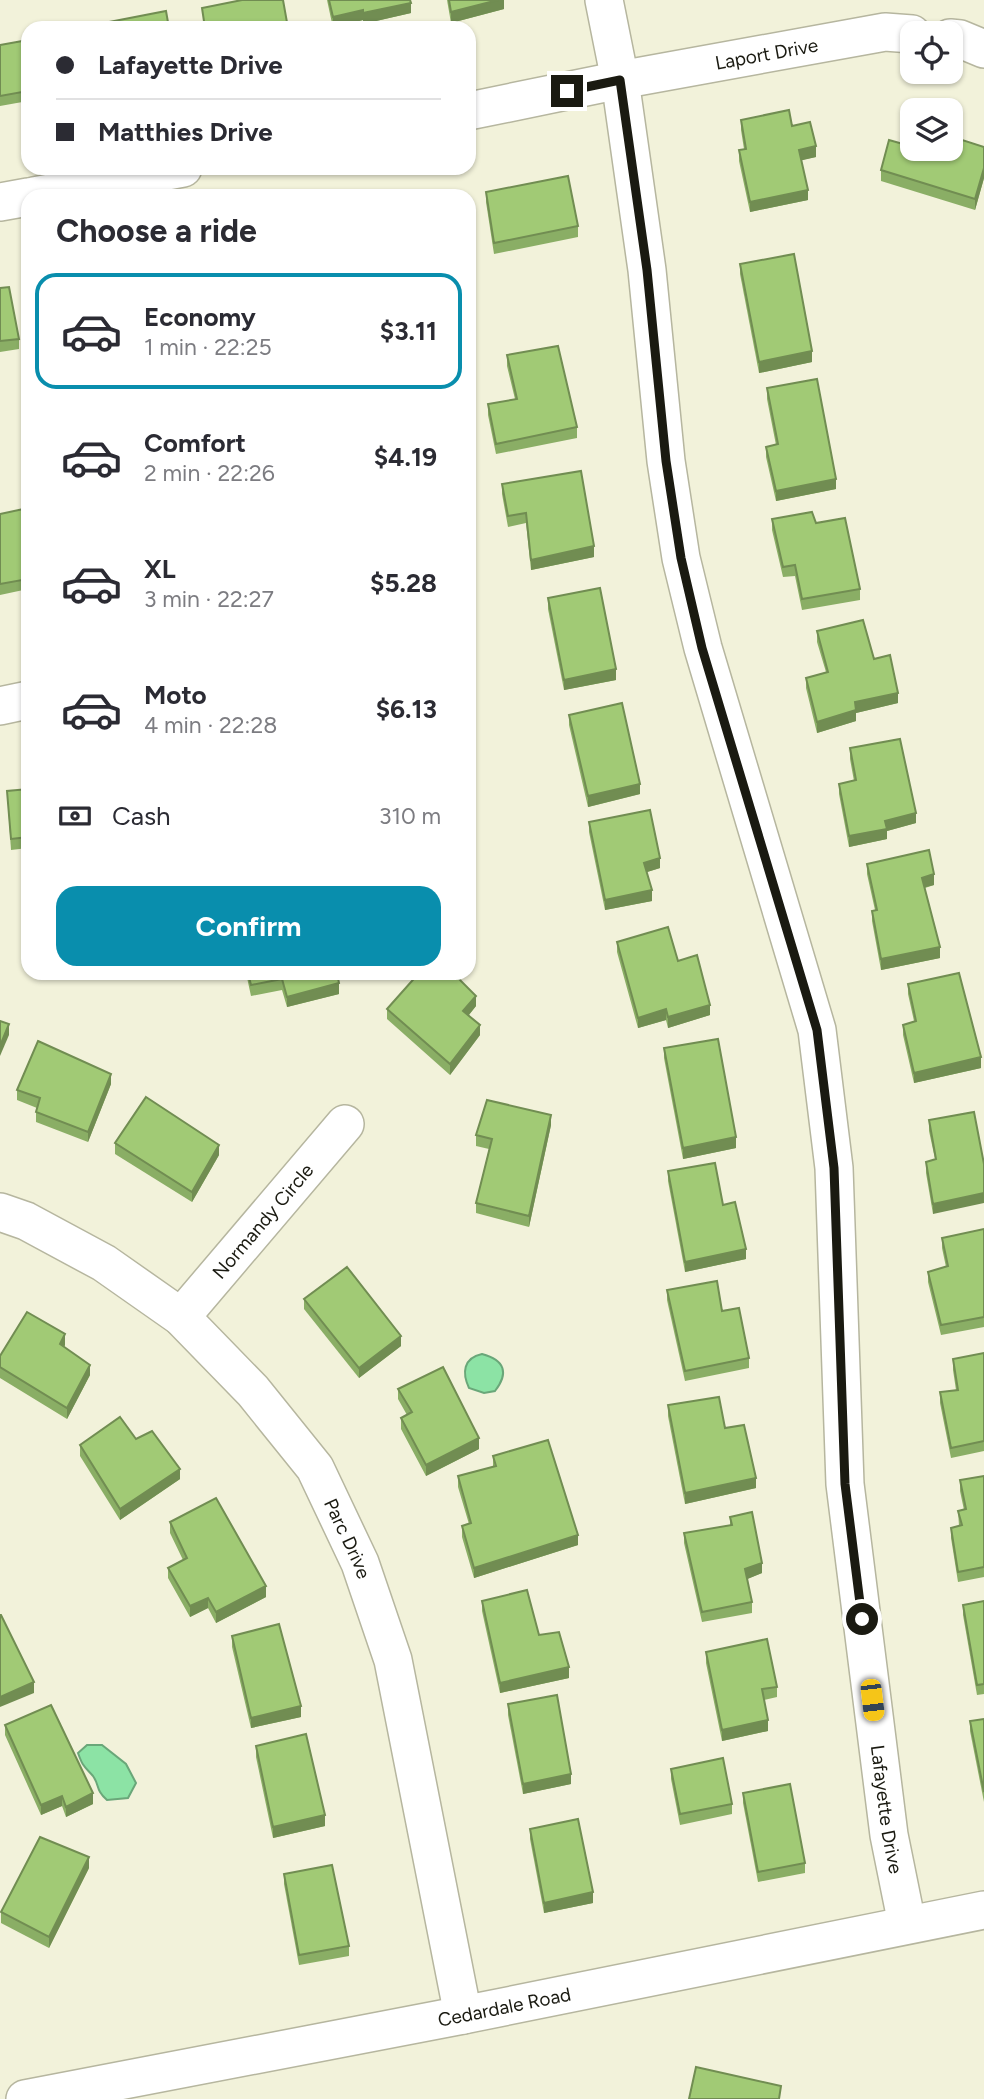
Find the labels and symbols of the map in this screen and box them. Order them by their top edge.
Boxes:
street label: Laport Drive [713,33,820,75]
route end [551,75,583,107]
street label: Normandy Circle [208,1159,318,1284]
street label: Parc Drive [319,1495,375,1582]
route start [846,1603,878,1635]
car [860,1678,885,1722]
street label: Lafayette Drive [866,1744,908,1876]
street label: Cedardale Road [436,1983,573,2032]

